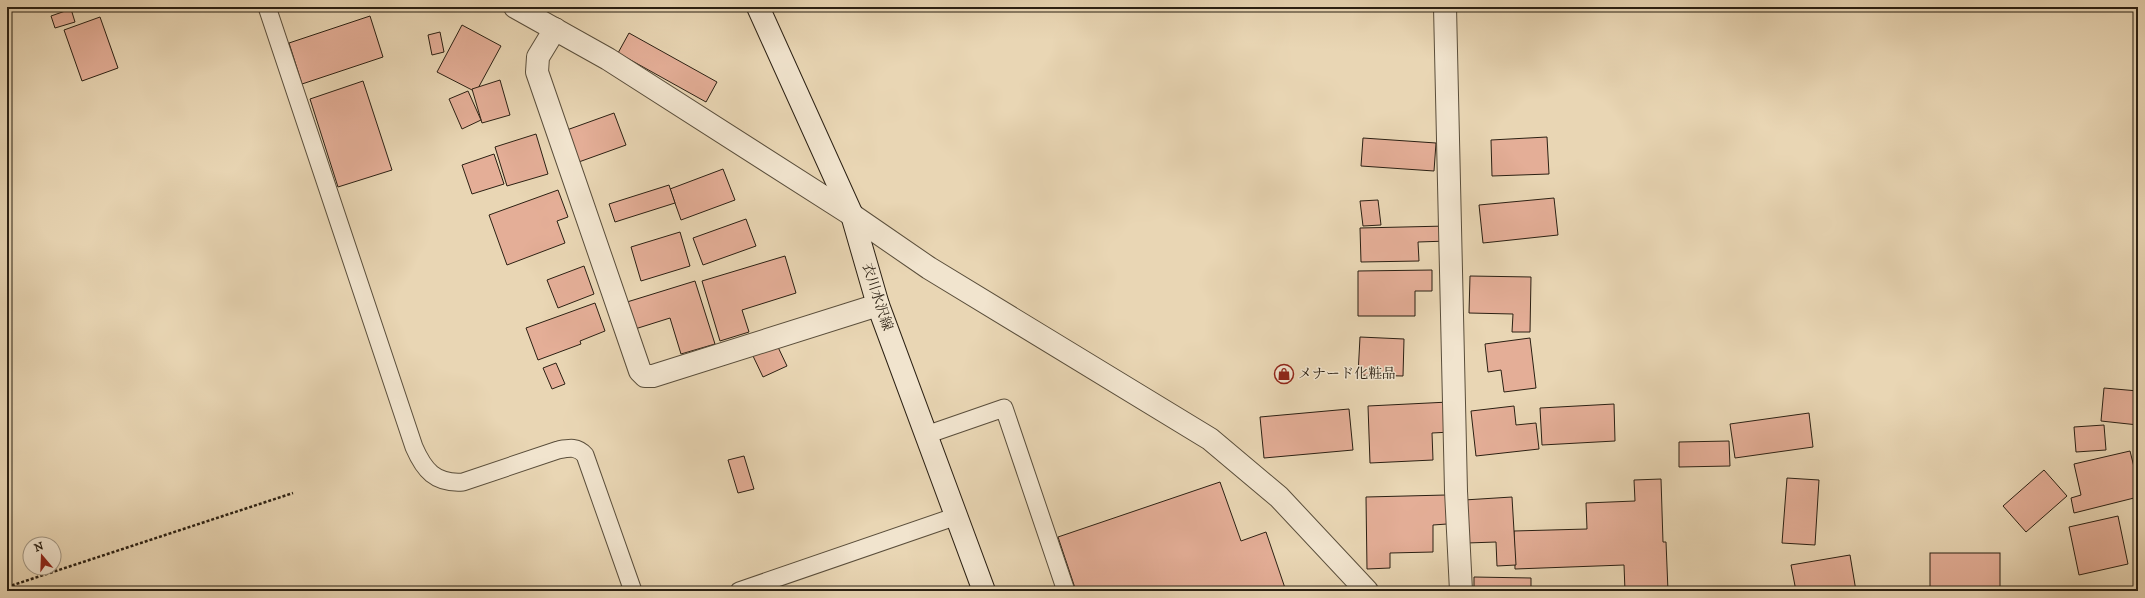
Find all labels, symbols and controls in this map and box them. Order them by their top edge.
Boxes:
street label: 衣川水沢線 [858,261,896,333]
shop icon: メナード化粧品 [1273,363,1295,385]
place label: メナード化粧品 [1298,365,1396,383]
north arrow [22,536,62,576]
text: N [33,539,46,556]

